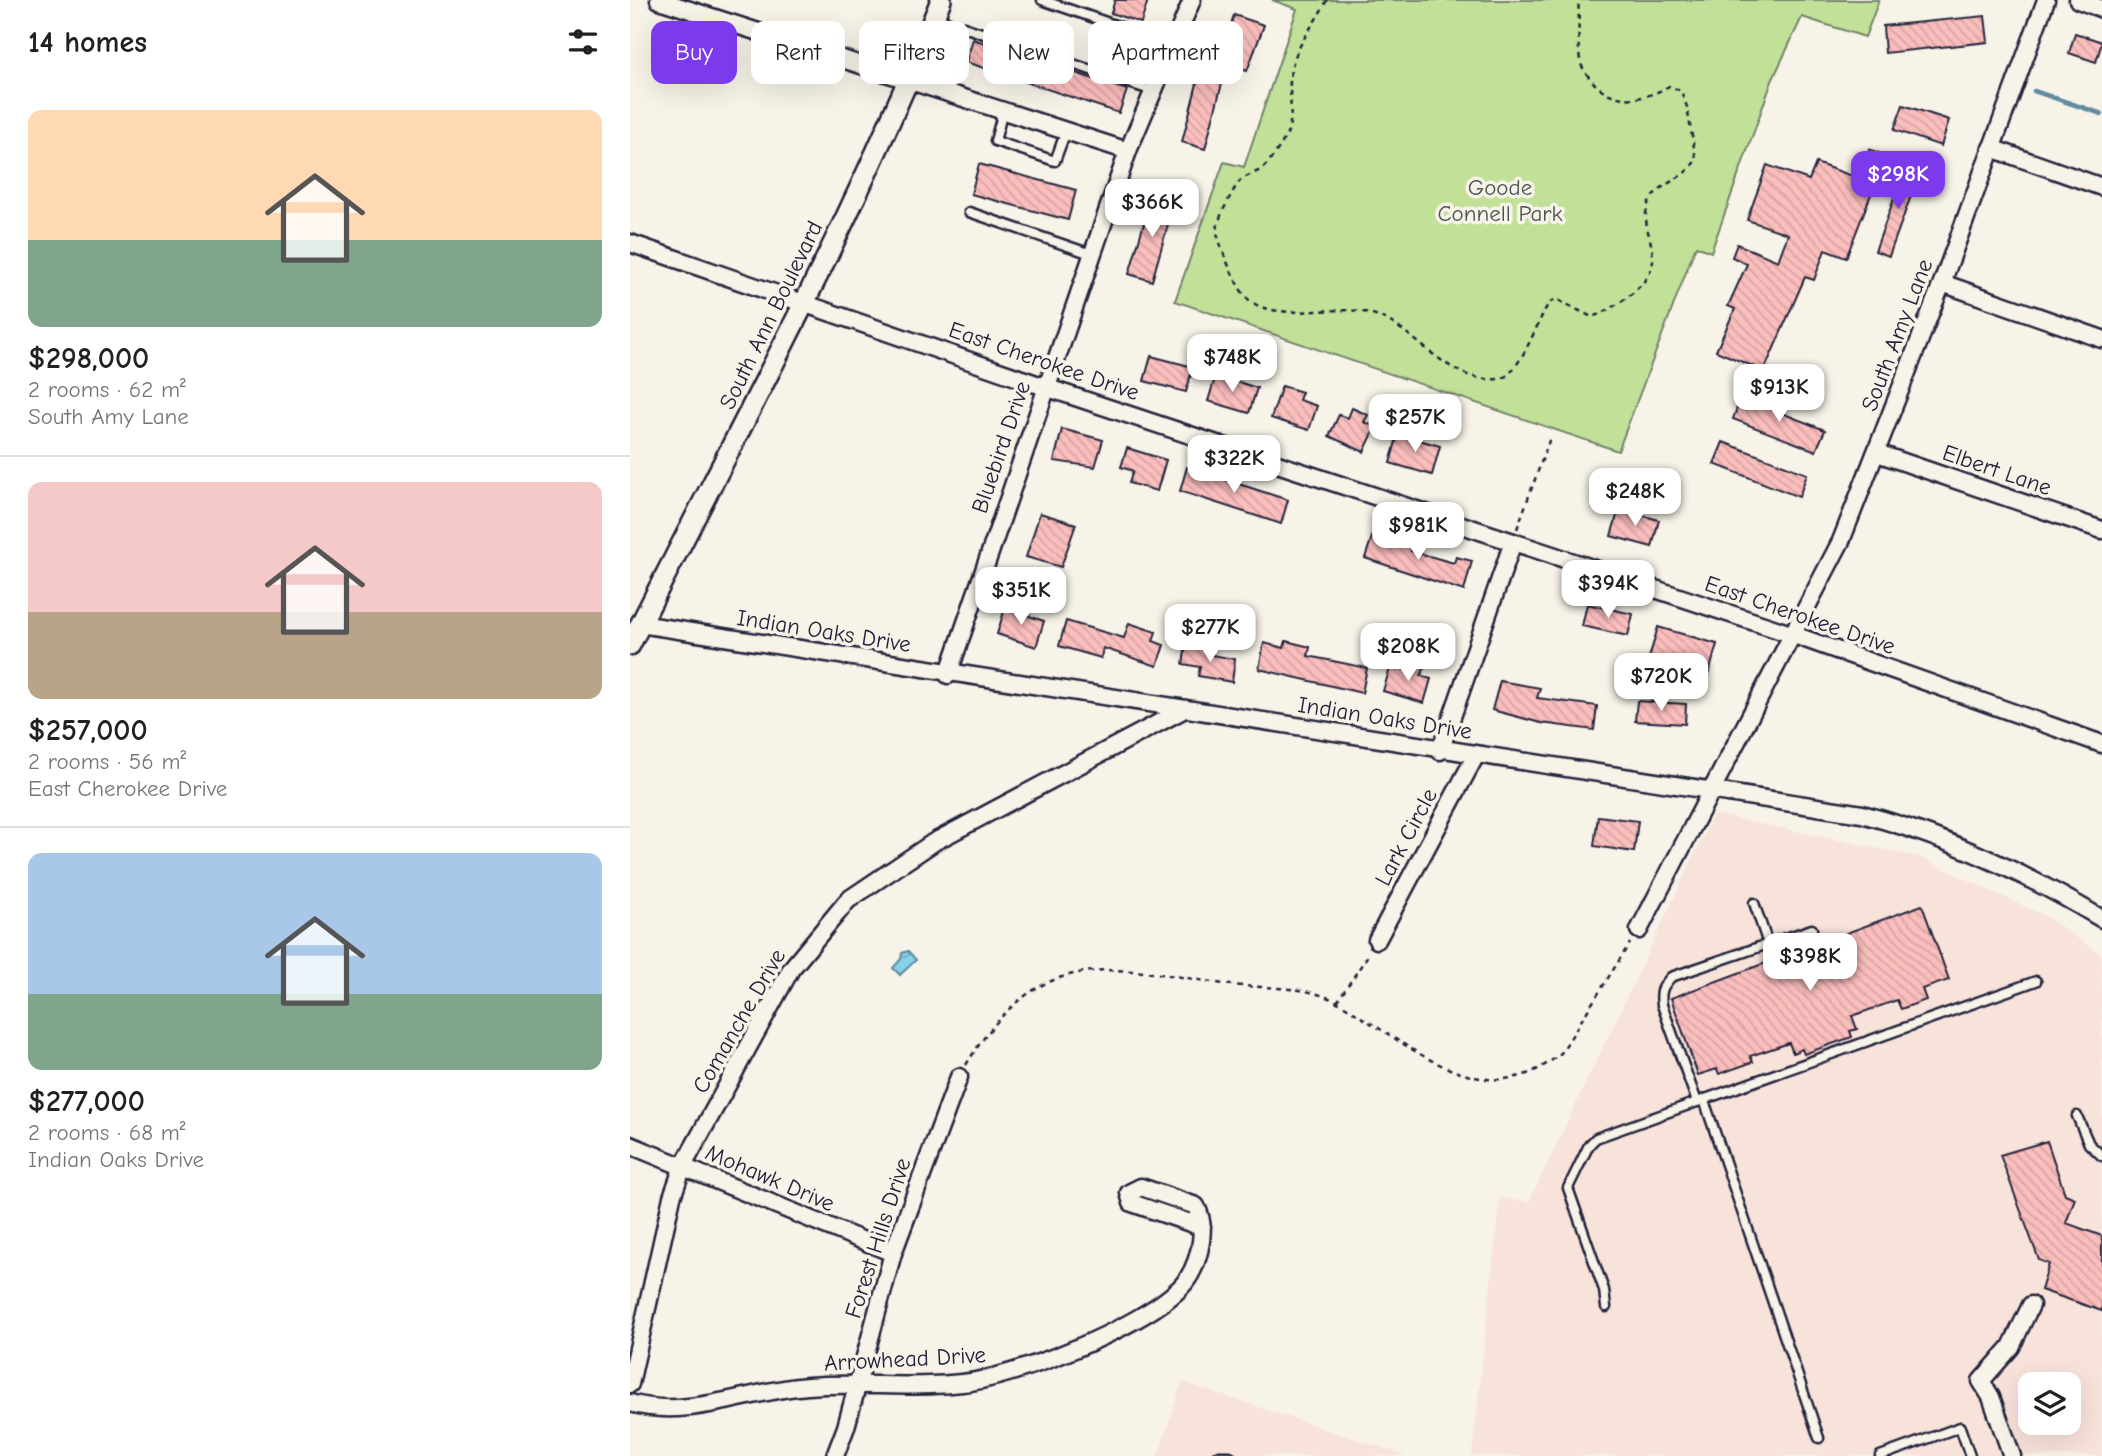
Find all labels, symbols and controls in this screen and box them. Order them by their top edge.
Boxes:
chip: Buy [651,21,737,84]
chip: Rent [751,21,845,84]
chip: Filters [859,21,969,84]
chip: New [983,21,1074,84]
chip: Apartment [1088,21,1243,84]
icon: filters [564,23,602,61]
text: 14 homes [28,25,147,60]
pin: $298K [1849,152,1947,211]
icon: home [252,155,378,281]
text: $298K [1867,160,1929,187]
park label: Goode Connell Park [1437,174,1563,227]
pin: $366K [1103,180,1201,239]
text: $366K [1121,188,1183,215]
street label: South Ann Boulevard [714,216,828,414]
street label: South Amy Lane [1856,255,1938,415]
street label: East Cherokee Drive [945,316,1143,406]
pin: $748K [1183,334,1281,394]
text: $298,000 [28,341,149,376]
text: $748K [1203,343,1261,370]
pin: $913K [1730,364,1828,424]
text: $913K [1749,373,1809,400]
text: 2 rooms · 62 m² [28,376,186,403]
street label: Bluebird Drive [966,377,1036,517]
pin: $257K [1366,394,1464,454]
text: South Amy Lane [28,403,189,430]
text: $257K [1385,403,1445,430]
pin: $322K [1185,435,1283,495]
street label: Elbert Lane [1939,439,2055,501]
text: $322K [1203,444,1265,471]
pin: $248K [1586,468,1684,528]
text: $248K [1605,477,1665,504]
pin: $981K [1369,503,1467,562]
text: $981K [1388,511,1448,538]
icon: home [252,527,378,653]
pin: $394K [1559,560,1657,620]
pin: $351K [972,568,1070,627]
text: $394K [1578,569,1638,596]
street label: East Cherokee Drive [1701,570,1899,660]
text: $351K [991,576,1051,603]
street label: Indian Oaks Drive [735,604,913,658]
pin: $277K [1161,604,1259,664]
text: $277K [1181,613,1239,640]
pin: $208K [1359,624,1457,683]
text: $208K [1376,632,1440,659]
pin: $720K [1612,654,1710,713]
text: $720K [1630,662,1692,689]
street label: Indian Oaks Drive [1296,691,1474,745]
text: $257,000 [28,713,148,748]
text: 2 rooms · 56 m² [28,748,186,775]
text: East Cherokee Drive [28,775,227,802]
street label: Lark Circle [1369,784,1443,890]
icon: home [252,898,378,1024]
pin: $398K [1761,934,1859,993]
text: $398K [1779,942,1841,969]
street label: Comanche Drive [687,944,791,1098]
text: $277,000 [28,1084,145,1119]
text: 2 rooms · 68 m² [28,1119,186,1146]
street label: Mohawk Drive [701,1139,839,1217]
text: Indian Oaks Drive [28,1146,204,1173]
street label: Forest Hills Drive [839,1154,917,1322]
street label: Arrowhead Drive [823,1341,987,1377]
map controls [2018,1372,2081,1435]
button: layers [2018,1372,2081,1435]

